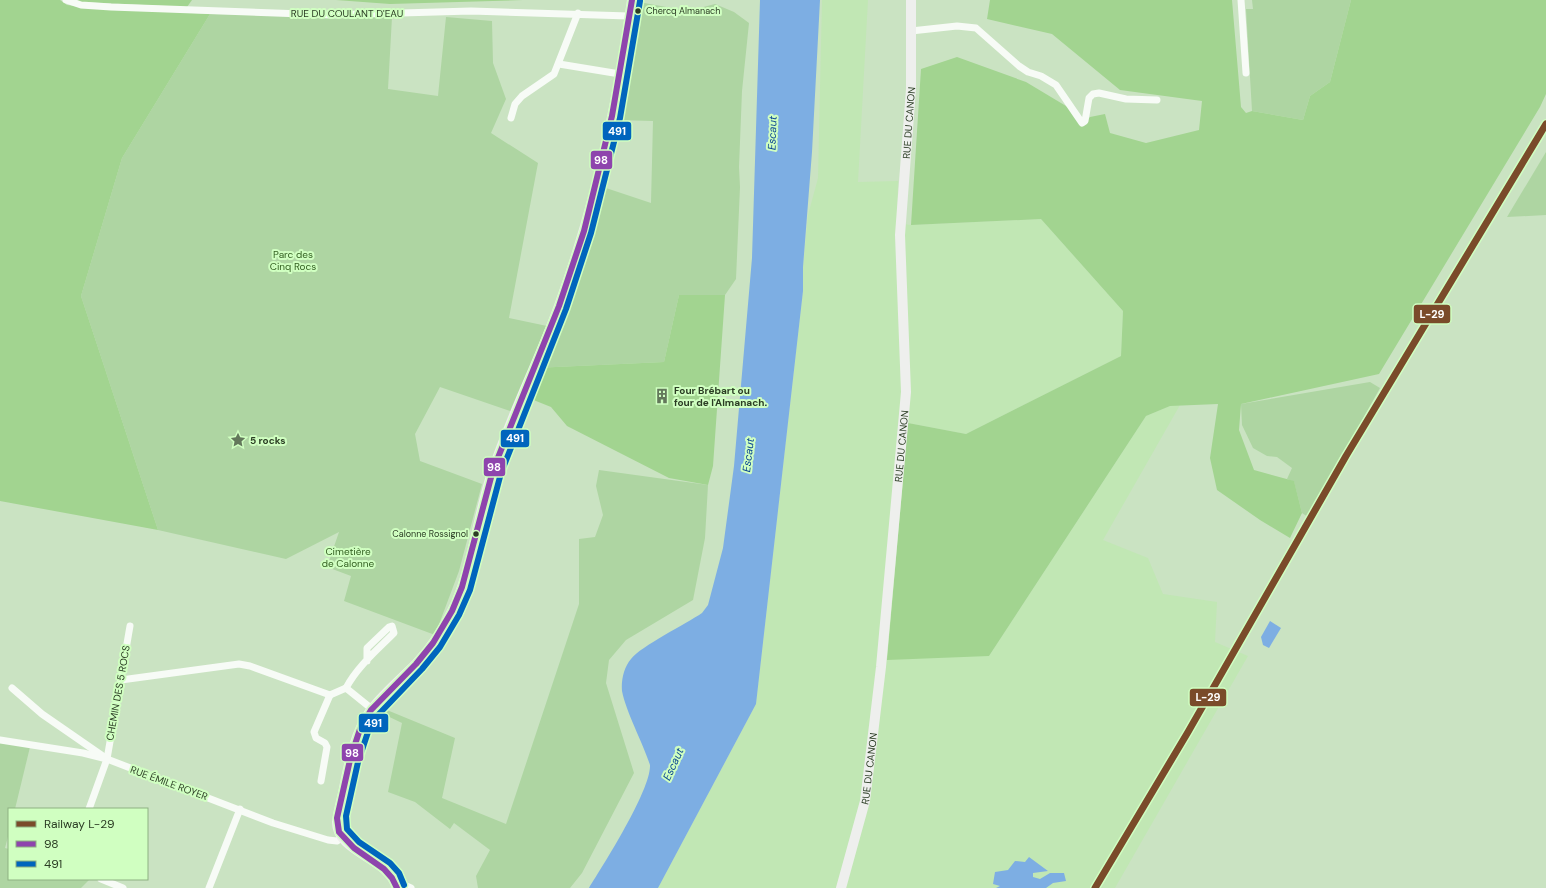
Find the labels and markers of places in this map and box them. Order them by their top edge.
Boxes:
place label: Chercq Almanach [646,5,720,17]
marker: Chercq Almanach [633,6,643,16]
place label: Four Brébart ou four de l'Almanach. [674,384,767,409]
building icon: Four Brébart ou four de l'Almanach. [653,387,671,405]
place icon: 5 rocks [229,431,247,449]
place label: 5 rocks [250,434,286,447]
place label: Calonne Rossignol [392,528,468,540]
marker: Calonne Rossignol [471,529,481,539]

